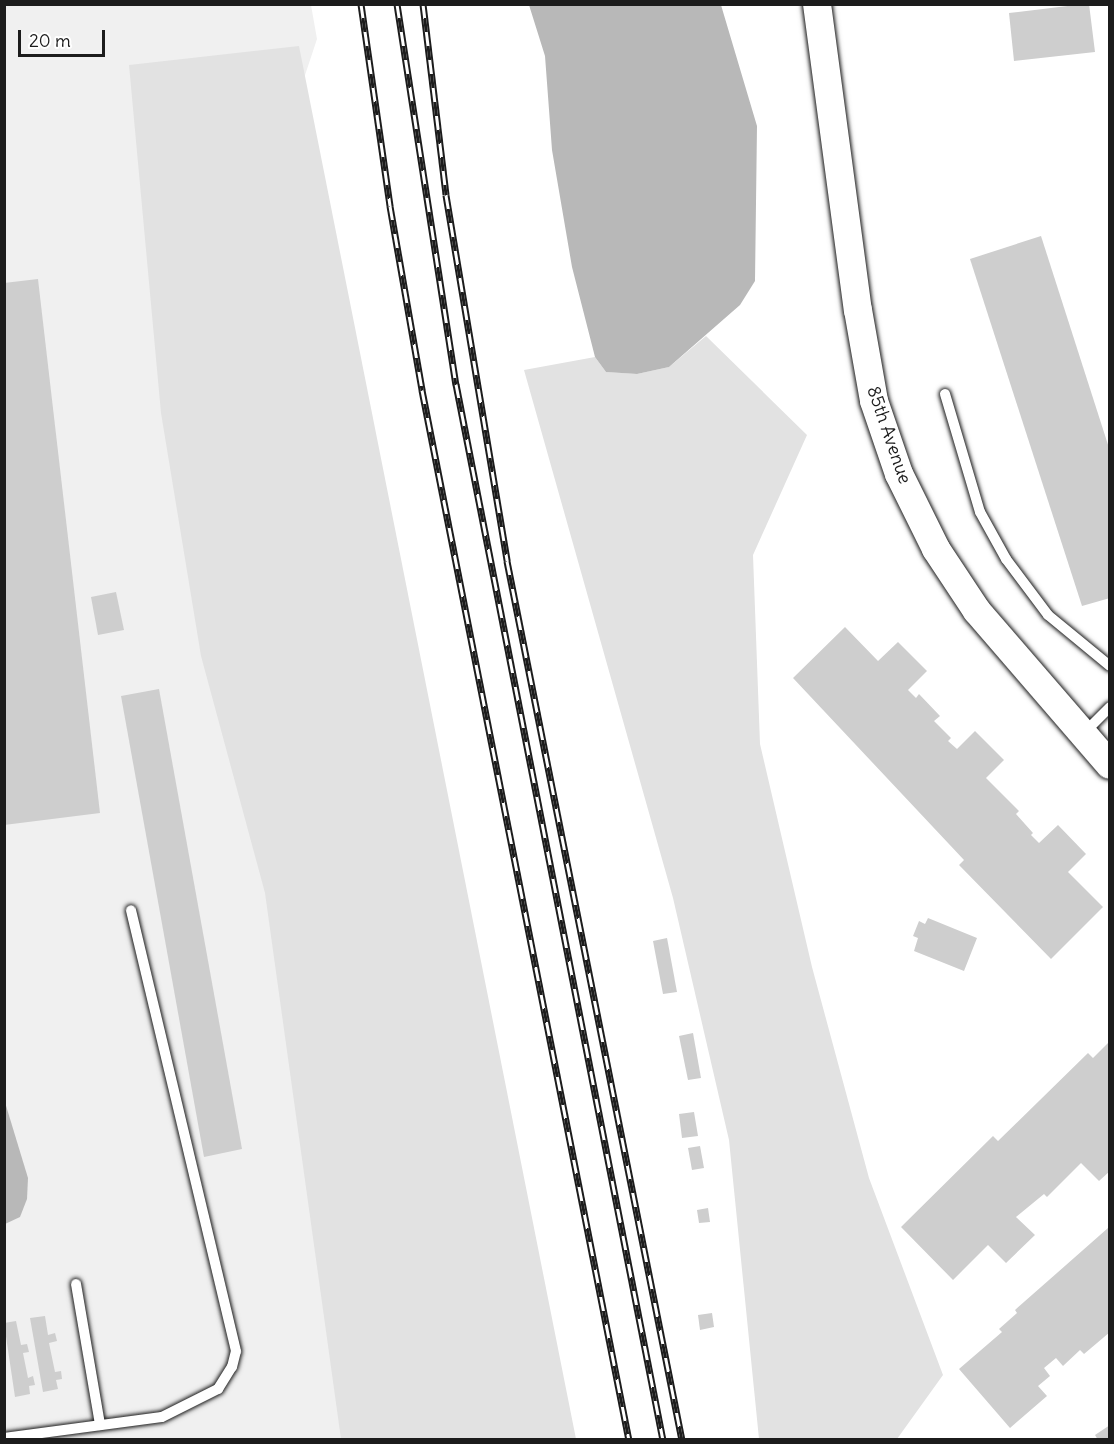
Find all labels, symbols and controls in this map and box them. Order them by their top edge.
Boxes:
scale bar [21,18,108,56]
text: 20 m [29,29,71,52]
street label: 85th Avenue [862,383,916,487]

